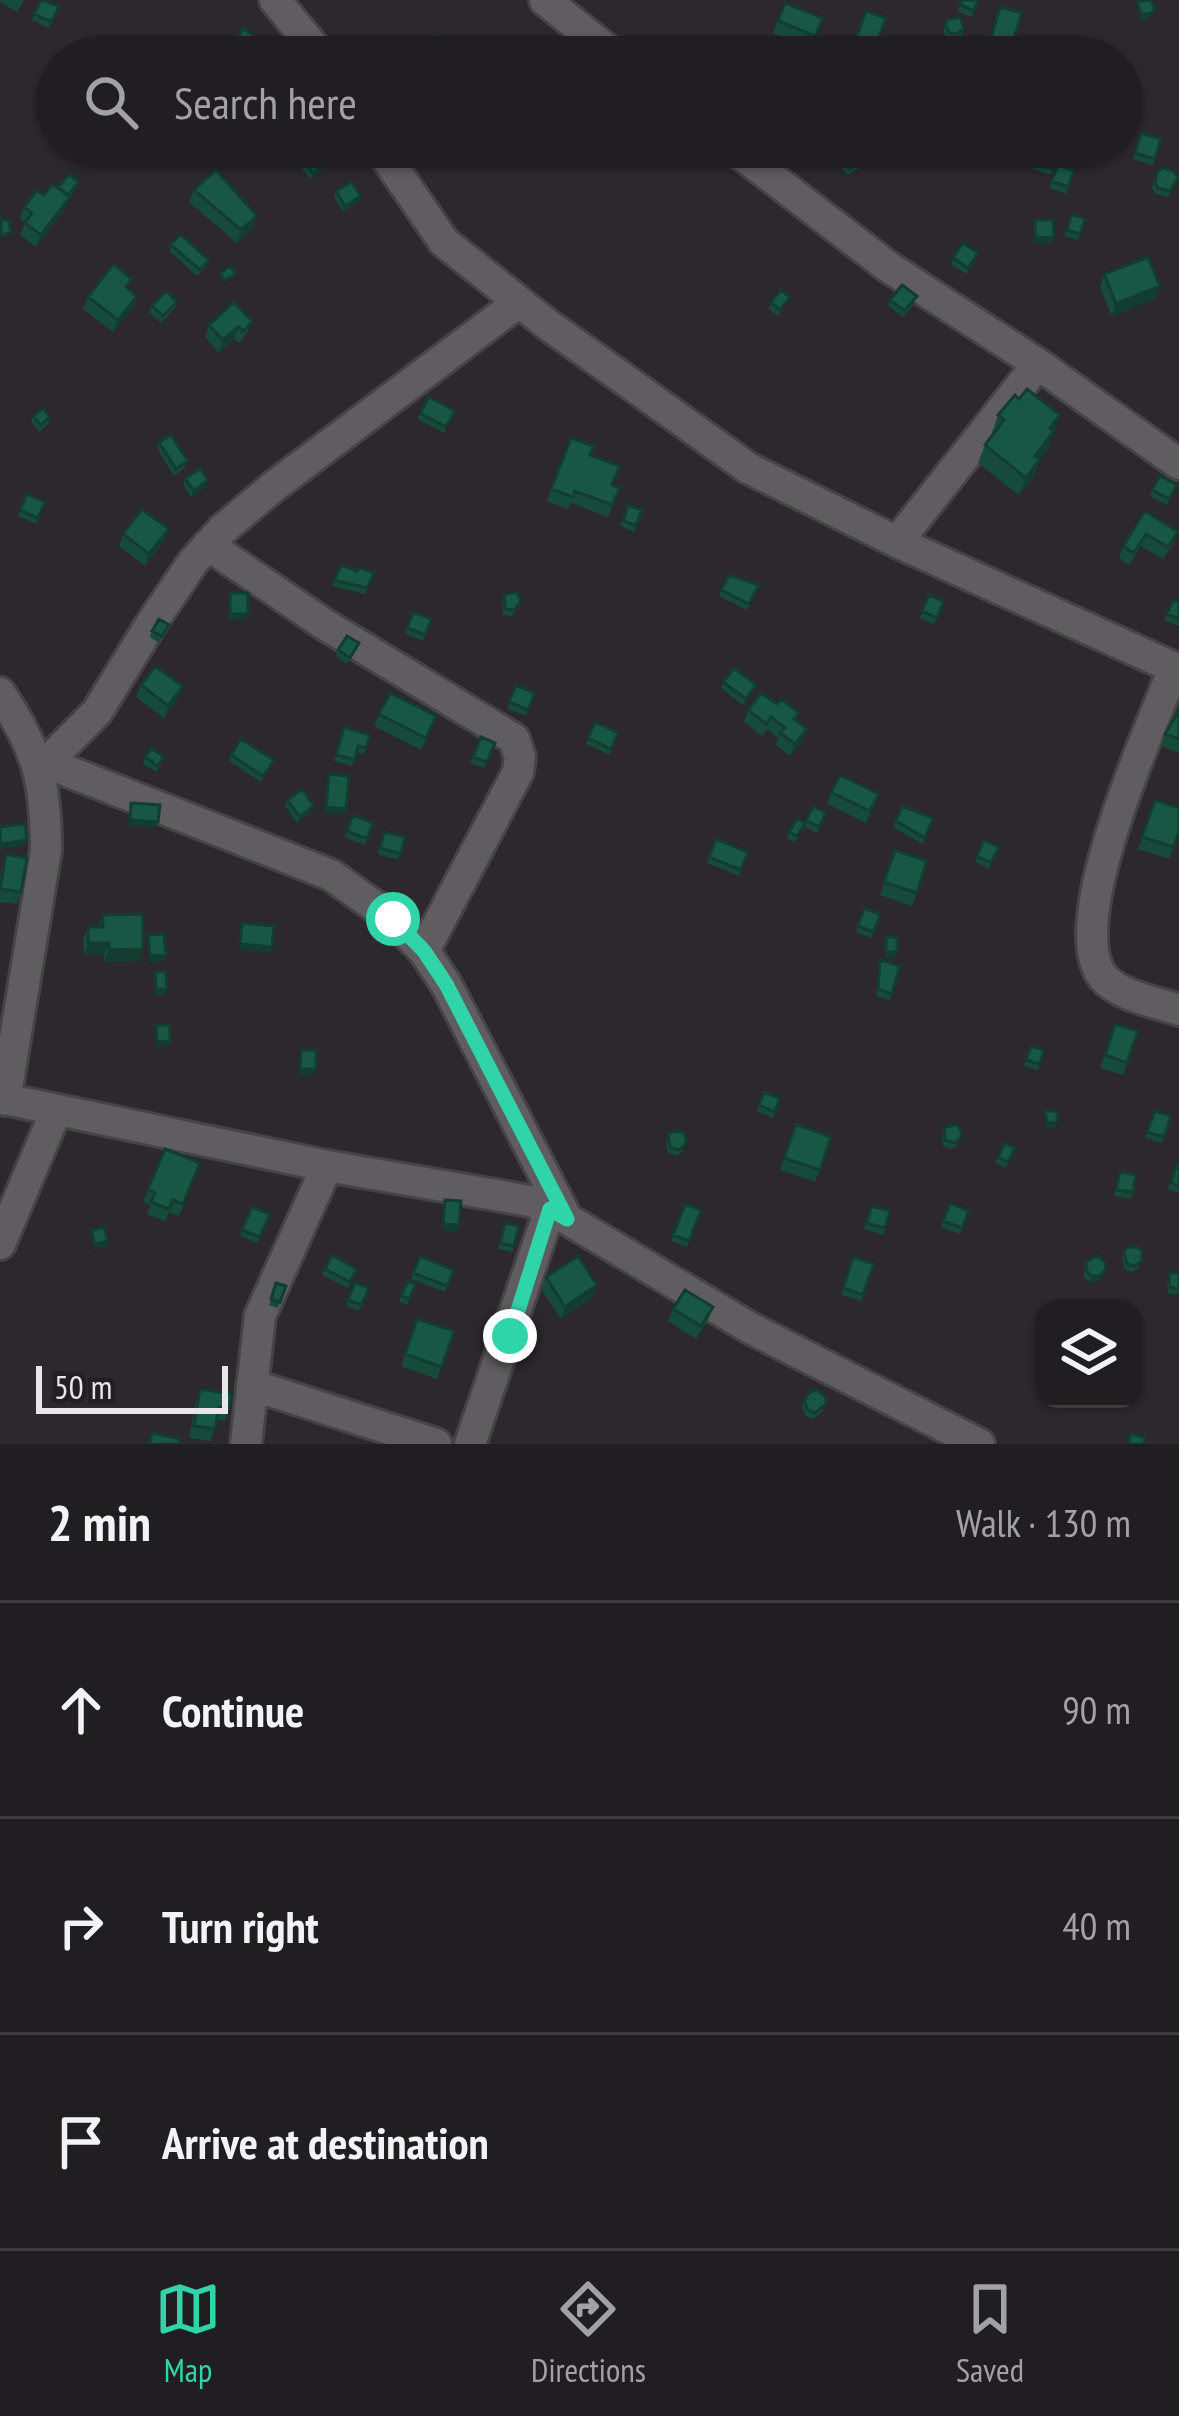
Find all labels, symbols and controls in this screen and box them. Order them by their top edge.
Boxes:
search box [36,36,1143,168]
icon: search [78,69,144,135]
text: Search here [174,73,357,131]
route start [366,892,420,946]
map controls [1035,1300,1143,1408]
button: layers [1035,1300,1143,1408]
route end [483,1309,537,1363]
scale bar [36,1360,228,1413]
text: 50 m [54,1365,112,1408]
text: 2 min [48,1489,151,1555]
text: Walk · 130 m [956,1497,1131,1548]
icon: ahead [48,1677,114,1743]
text: Continue [162,1681,304,1739]
text: 90 m [1062,1684,1131,1735]
icon: right [48,1893,114,1959]
text: Turn right [162,1897,319,1955]
text: 40 m [1062,1900,1131,1951]
icon: arrive [48,2109,114,2175]
text: Arrive at destination [162,2113,489,2171]
tab: Map [155,2276,221,2391]
tab: Directions [531,2276,646,2391]
tab: Saved [956,2276,1024,2391]

